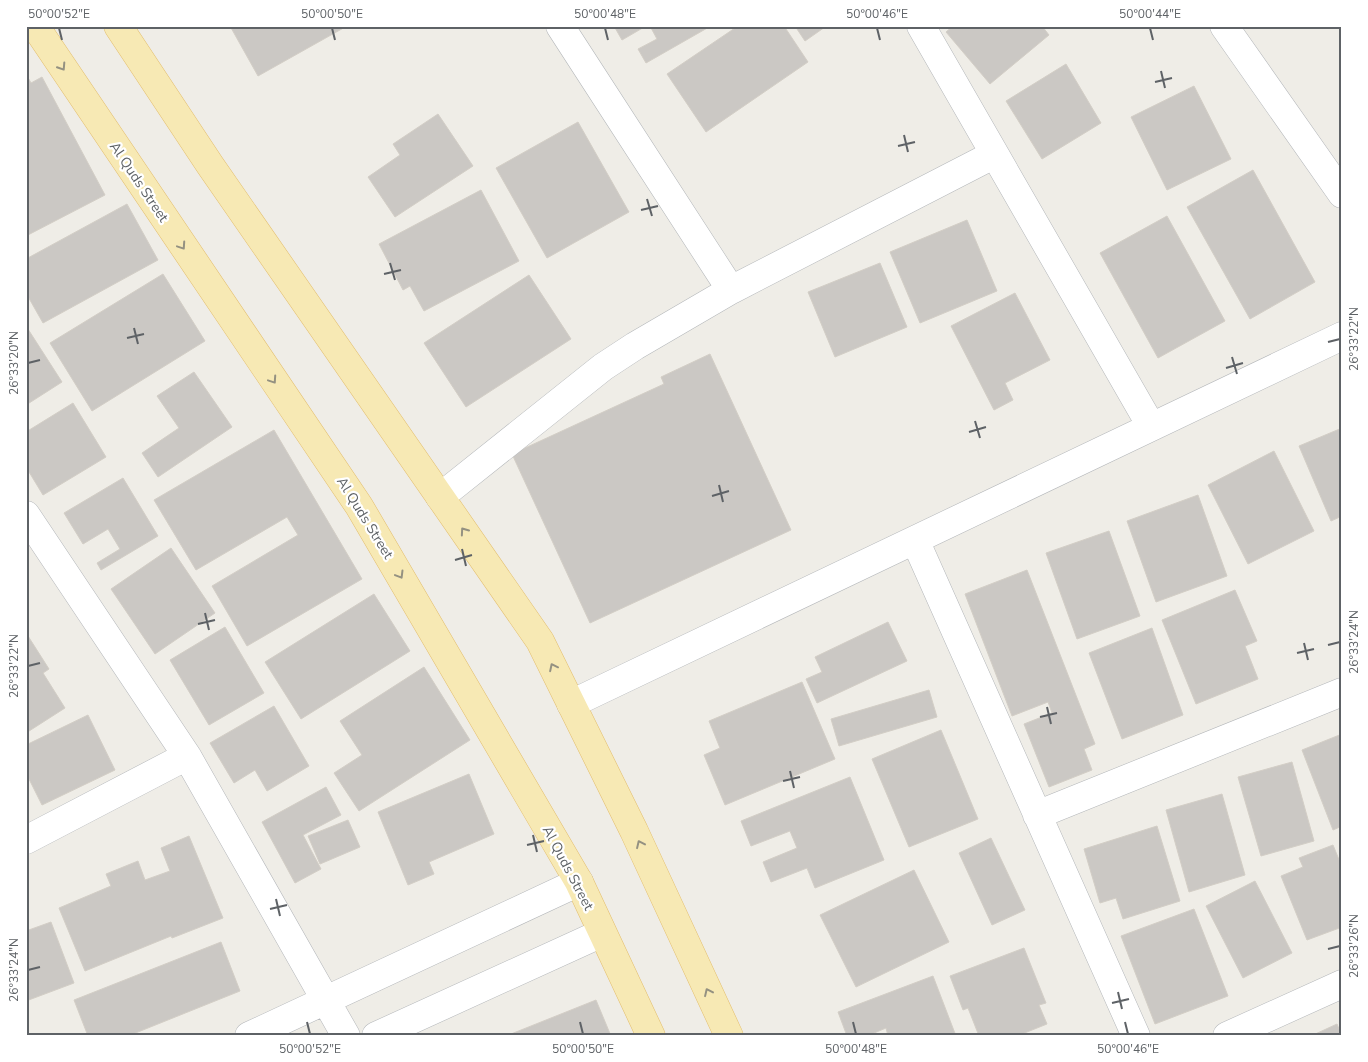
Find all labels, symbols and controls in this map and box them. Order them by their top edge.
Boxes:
text: 50°00'52"E [28,6,90,22]
text: 50°00'50"E [301,6,363,22]
text: 50°00'48"E [574,6,636,22]
text: 50°00'46"E [846,6,908,22]
text: 50°00'44"E [1119,6,1181,22]
one-way arrow [56,61,65,71]
street label: Al Quds Street [105,138,173,226]
one-way arrow [176,240,185,249]
text: 26°33'22"N [1346,307,1362,371]
text: 26°33'20"N [6,331,22,395]
one-way arrow [267,374,276,384]
street label: Al Quds Street [332,473,398,563]
one-way arrow [461,527,470,537]
one-way arrow [393,569,403,578]
text: 26°33'24"N [1346,610,1362,674]
text: 26°33'22"N [6,634,22,698]
one-way arrow [548,663,559,672]
street label: Al Quds Street [538,822,598,914]
one-way arrow [635,840,646,849]
text: 26°33'26"N [1346,914,1362,978]
text: 26°33'24"N [6,938,22,1002]
one-way arrow [705,988,715,997]
text: 50°00'52"E [279,1041,341,1057]
text: 50°00'50"E [552,1041,614,1057]
text: 50°00'48"E [825,1041,887,1057]
text: 50°00'46"E [1097,1041,1159,1057]

